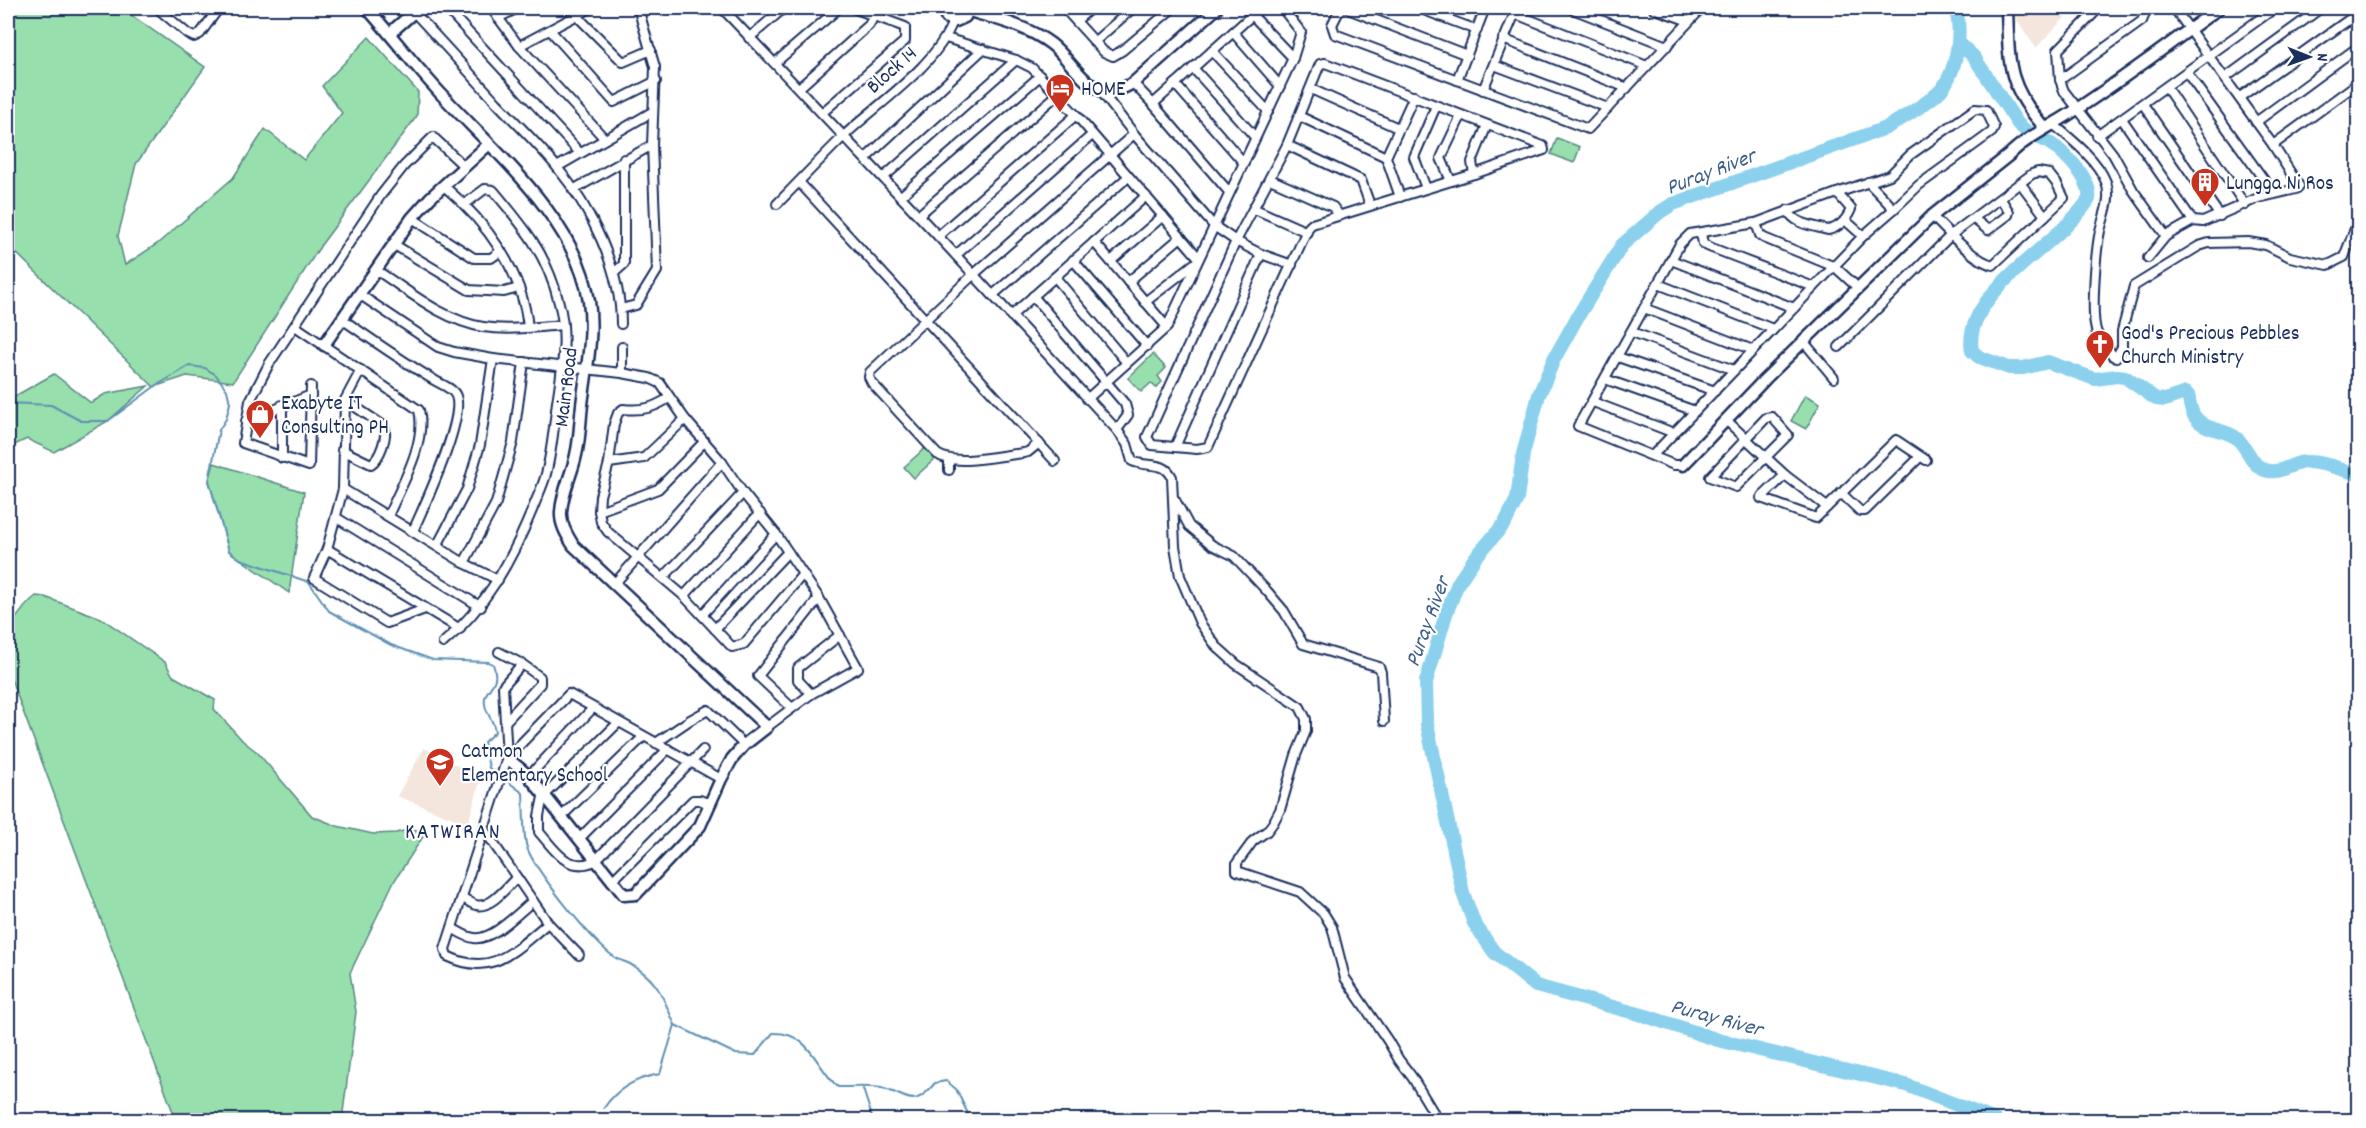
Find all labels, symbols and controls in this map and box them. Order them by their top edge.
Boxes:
north arrow [2279,27,2339,87]
street label: Block 14 [861,40,925,102]
text: N [2310,53,2333,61]
hotel icon: HOME [1044,72,1076,114]
place label: HOME [1081,76,1126,106]
water label: Puray River [1662,141,1763,205]
building icon: Lungga Ni Ros [2189,166,2221,208]
place label: Lungga Ni Ros [2226,170,2334,200]
place label: God's Precious Pebbles Church Ministry [2121,320,2300,374]
church icon: God's Precious Pebbles Church Ministry [2084,328,2116,370]
street label: Main Road [548,346,588,429]
place label: Exabyte IT Consulting PH [281,390,389,444]
shop icon: Exabyte IT Consulting PH [244,398,276,440]
water label: Puray River [1399,570,1461,672]
place label: Catmon Elementary School [461,738,608,792]
school or university icon: Catmon Elementary School [424,746,456,788]
district label: KATWIRAN [405,818,501,849]
water label: Puray River [1667,992,1768,1047]

